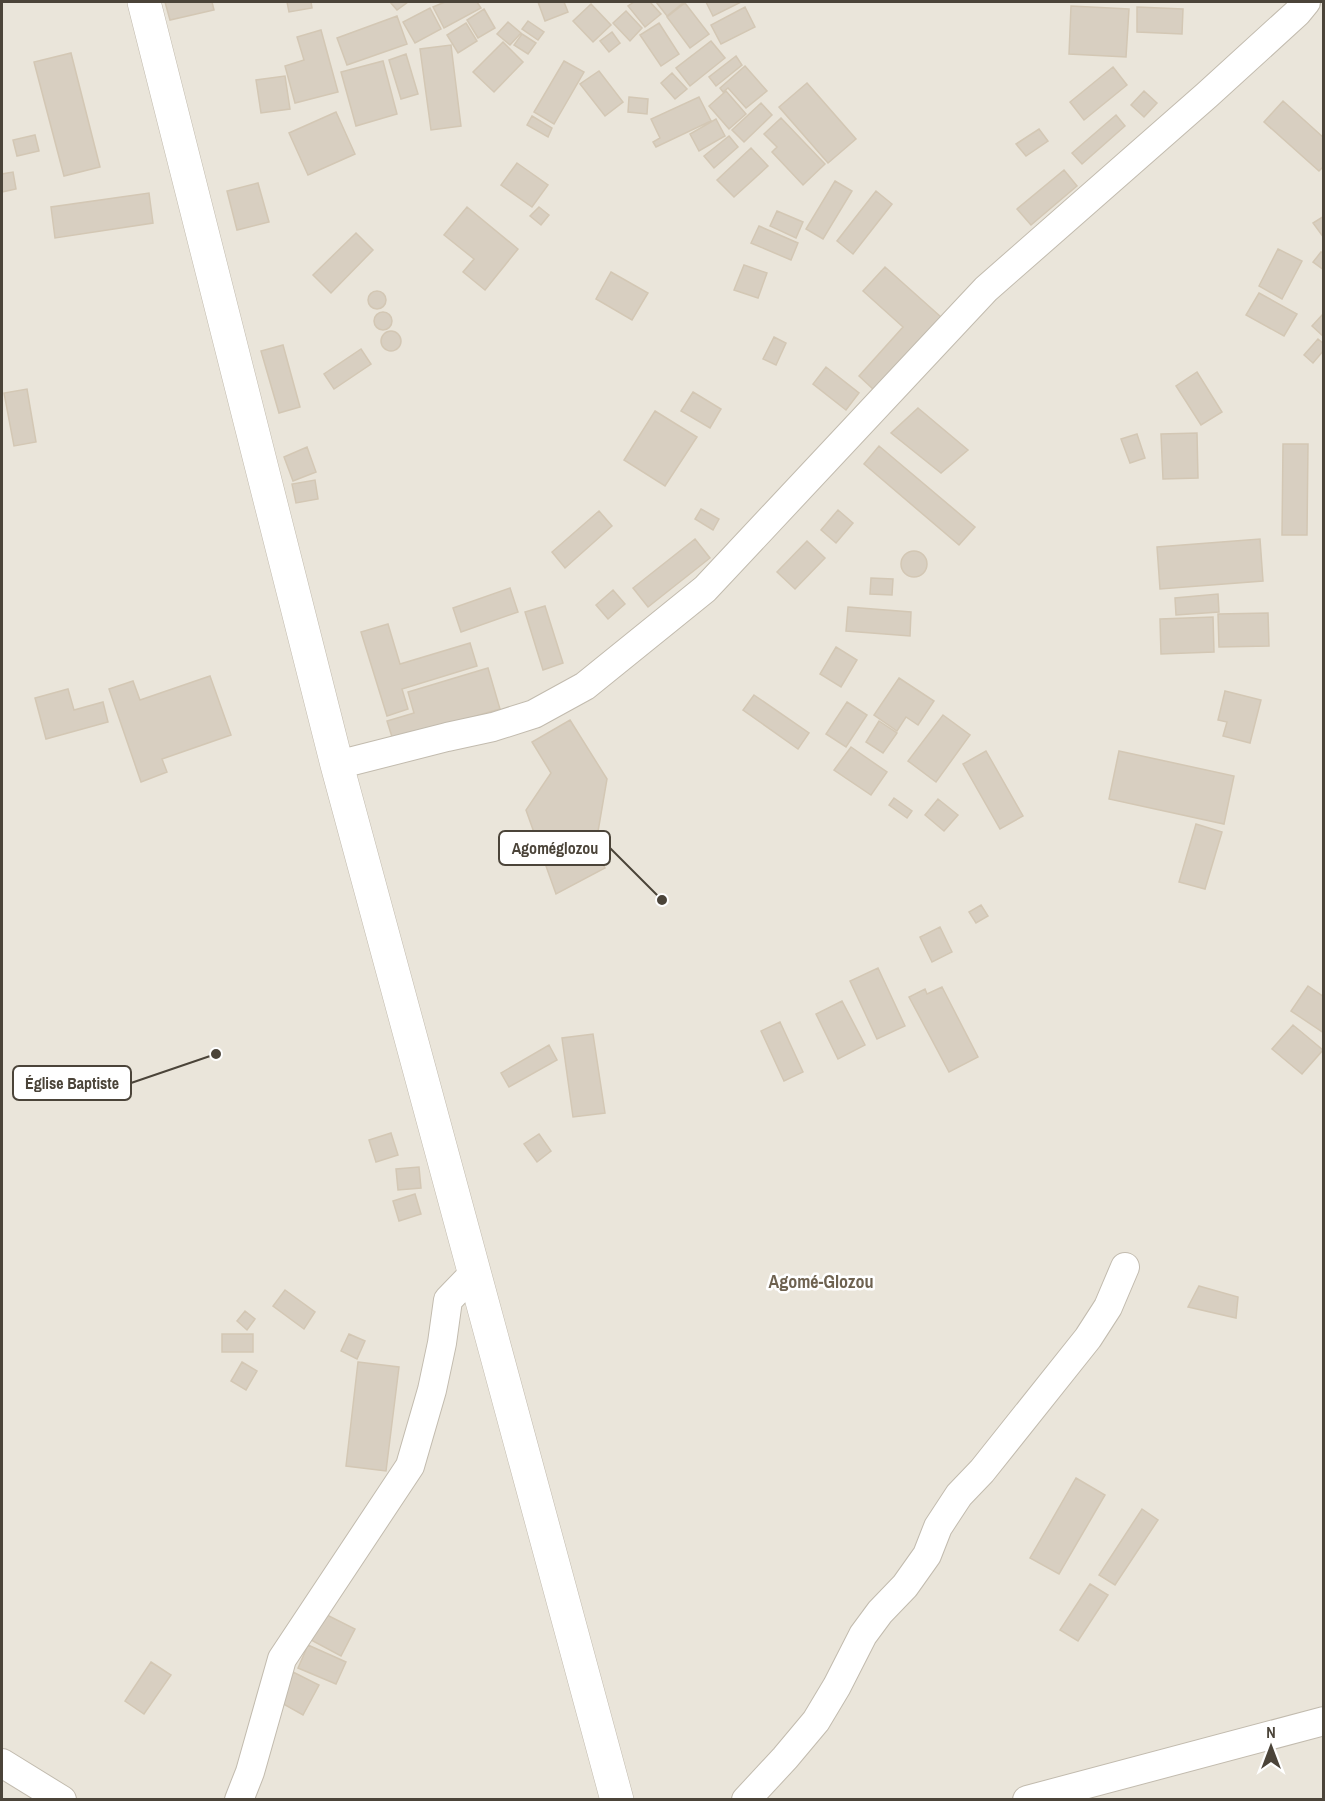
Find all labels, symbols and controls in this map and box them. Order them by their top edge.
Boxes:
callout: Agoméglozou [499,831,610,865]
text: Agoméglozou [512,837,598,859]
callout: Église Baptiste [13,1066,131,1100]
text: Église Baptiste [25,1072,119,1094]
district label: Agomé-Glozou [769,1269,873,1294]
north arrow [1241,1717,1301,1777]
text: N [1266,1721,1276,1743]

